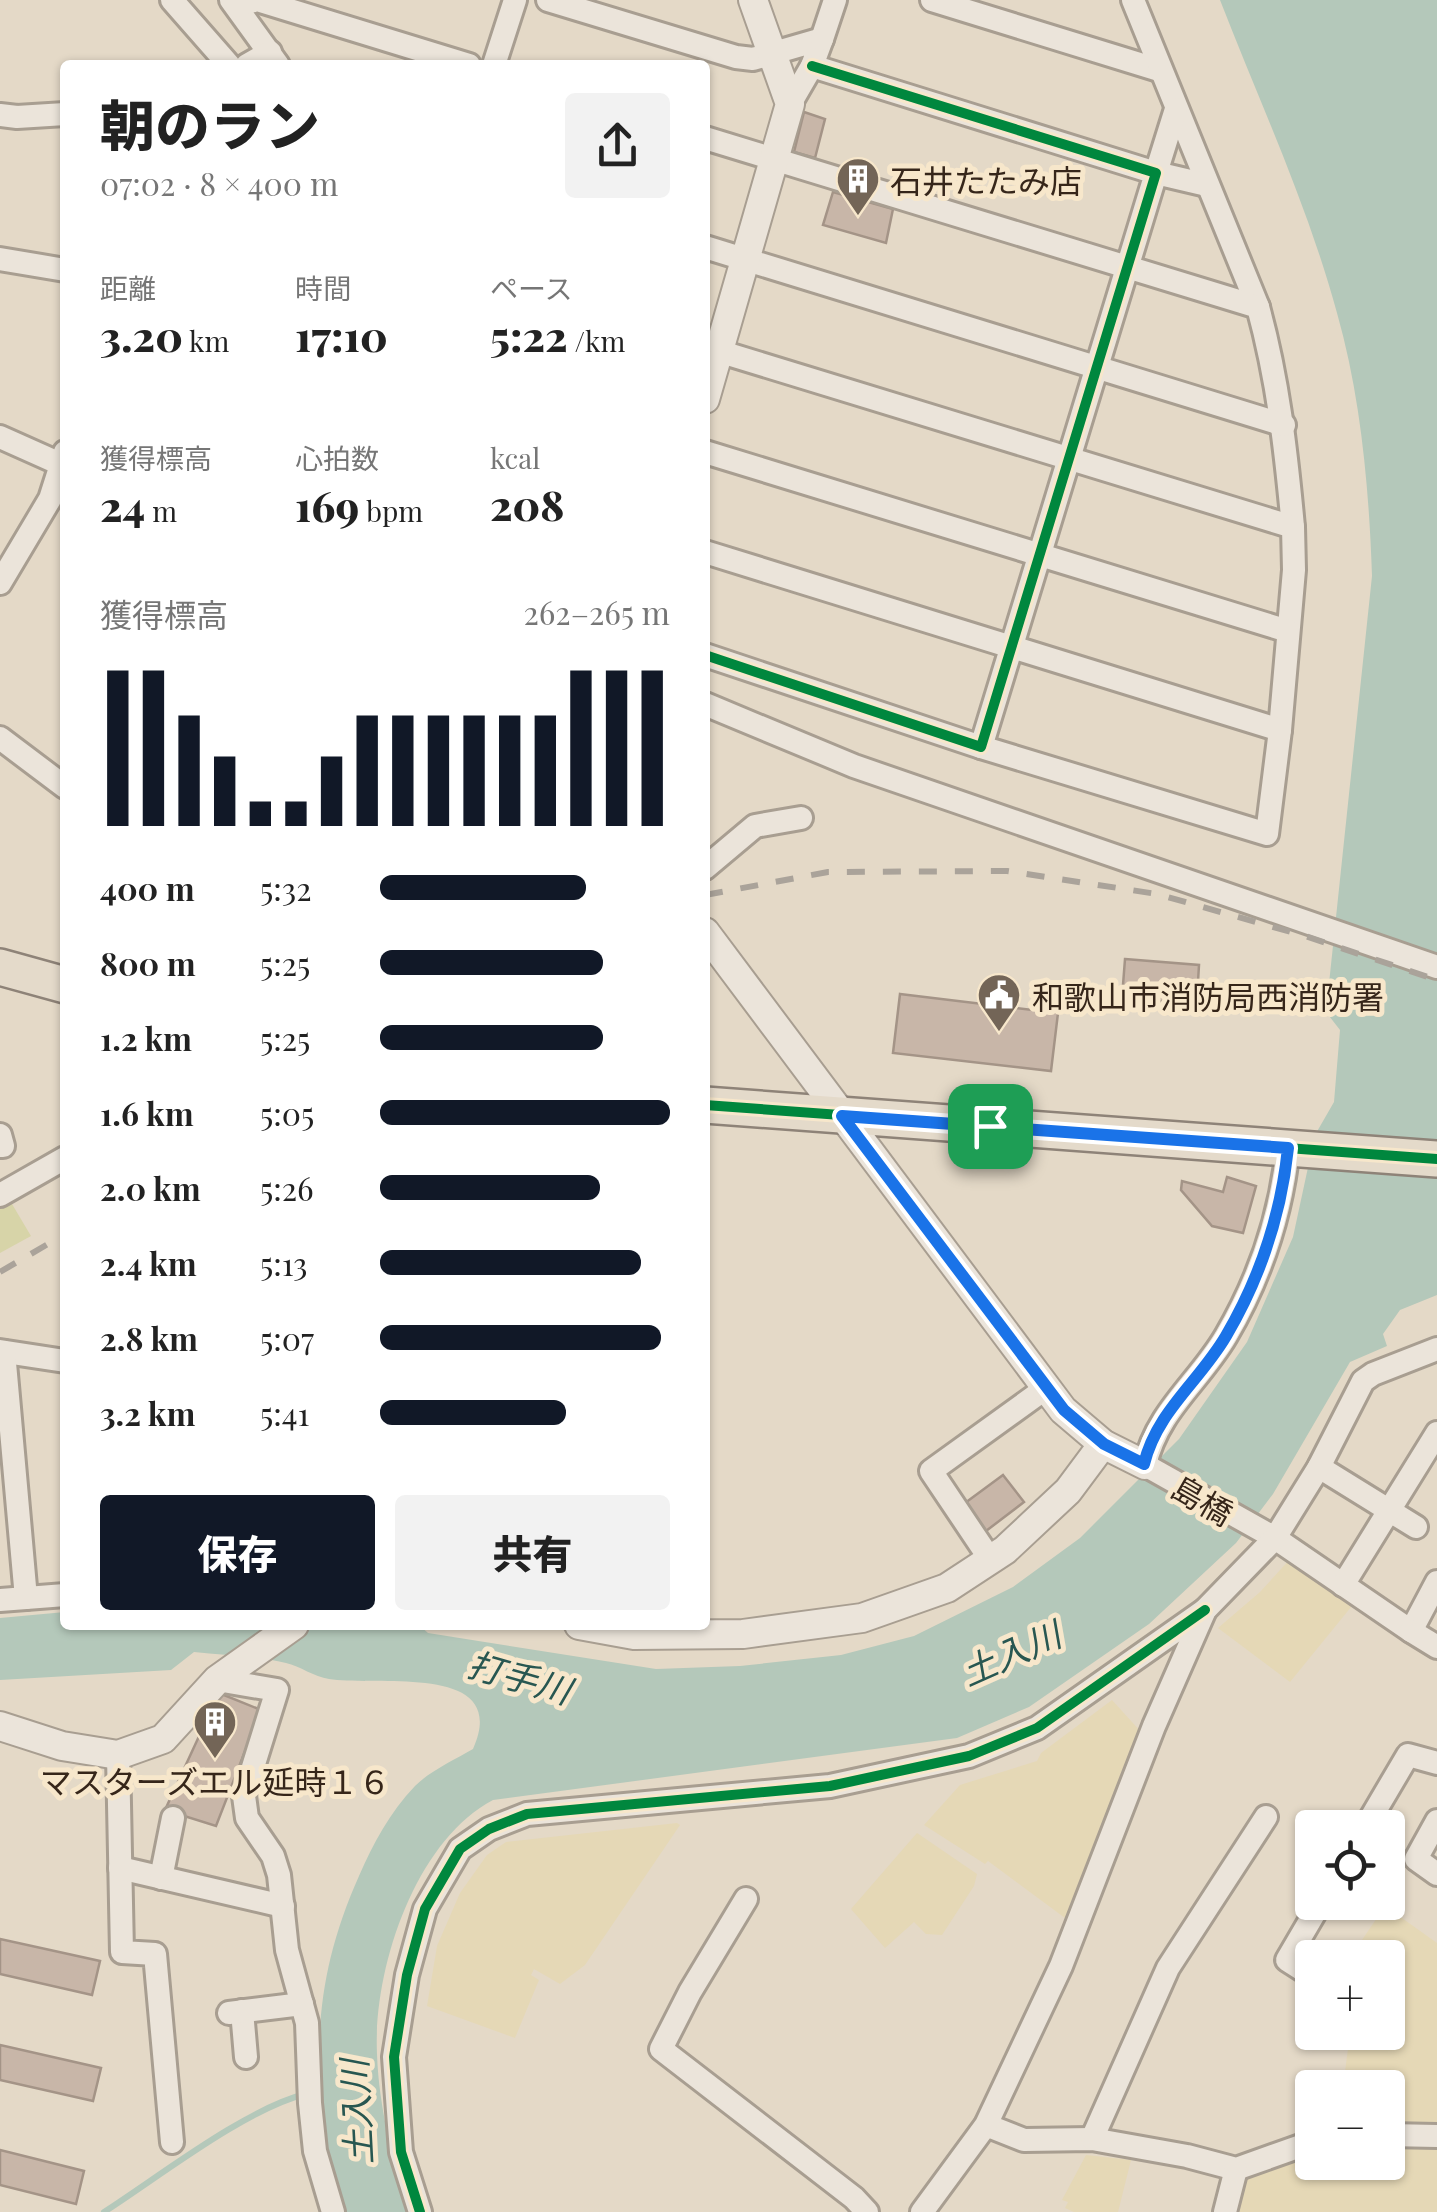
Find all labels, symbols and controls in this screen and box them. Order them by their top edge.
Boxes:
text: 朝のラン [100,86,320,160]
button: share [565,93,670,198]
building icon: 石井たたみ店 [835,156,881,217]
place label: 石井たたみ店 [890,158,1082,201]
text: 07:02 · 8 × 400 m [100,161,338,204]
text: 距離 [100,269,156,306]
text: 時間 [295,269,351,306]
text: ペース [490,269,573,306]
text: 3.20 [100,307,183,363]
text: 17:10 [295,307,388,363]
text: 5:22 [490,307,568,363]
text: km [183,322,229,359]
text: /km [568,322,625,359]
text: 獲得標高 [100,439,212,476]
text: 心拍数 [295,439,379,476]
text: kcal [490,439,540,476]
text: 208 [490,476,564,532]
text: 24 [100,477,145,533]
text: 169 [295,477,359,533]
text: m [145,492,177,529]
text: bpm [359,492,423,529]
text: 262–265 m [523,590,670,633]
text: 獲得標高 [100,592,228,635]
text: 400 m [100,866,195,909]
text: 5:32 [260,866,312,909]
text: 800 m [100,941,196,984]
text: 5:25 [260,941,310,984]
public building icon: 和歌山市消防局西消防署 [976,972,1022,1033]
place label: 和歌山市消防局西消防署 [1032,974,1384,1017]
text: 1.2 km [100,1016,192,1059]
text: 5:25 [260,1016,310,1059]
pin [948,1084,1033,1169]
text: 1.6 km [100,1091,194,1134]
text: 5:05 [260,1091,314,1134]
icon: arrive [963,1099,1018,1154]
text: 2.0 km [100,1166,201,1209]
text: 5:26 [260,1166,314,1209]
text: 2.4 km [100,1241,197,1284]
text: 5:13 [260,1241,308,1284]
text: 2.8 km [100,1316,198,1359]
text: 5:07 [260,1316,314,1359]
text: 3.2 km [100,1391,195,1434]
text: 5:41 [260,1391,309,1434]
street label: 島橋 [1165,1464,1241,1534]
button: 保存 [100,1495,375,1610]
button: 共有 [395,1495,670,1610]
water label: 土入川 [952,1608,1071,1695]
water label: 打手川 [463,1639,581,1714]
building icon: マスターズエル延時１６ [192,1699,238,1760]
place label: マスターズエル延時１６ [40,1759,390,1802]
map controls [1295,1810,1405,2180]
button: locate [1295,1810,1405,1920]
button: + [1295,1940,1405,2050]
water label: 土入川 [329,2054,381,2166]
button: − [1295,2070,1405,2180]

